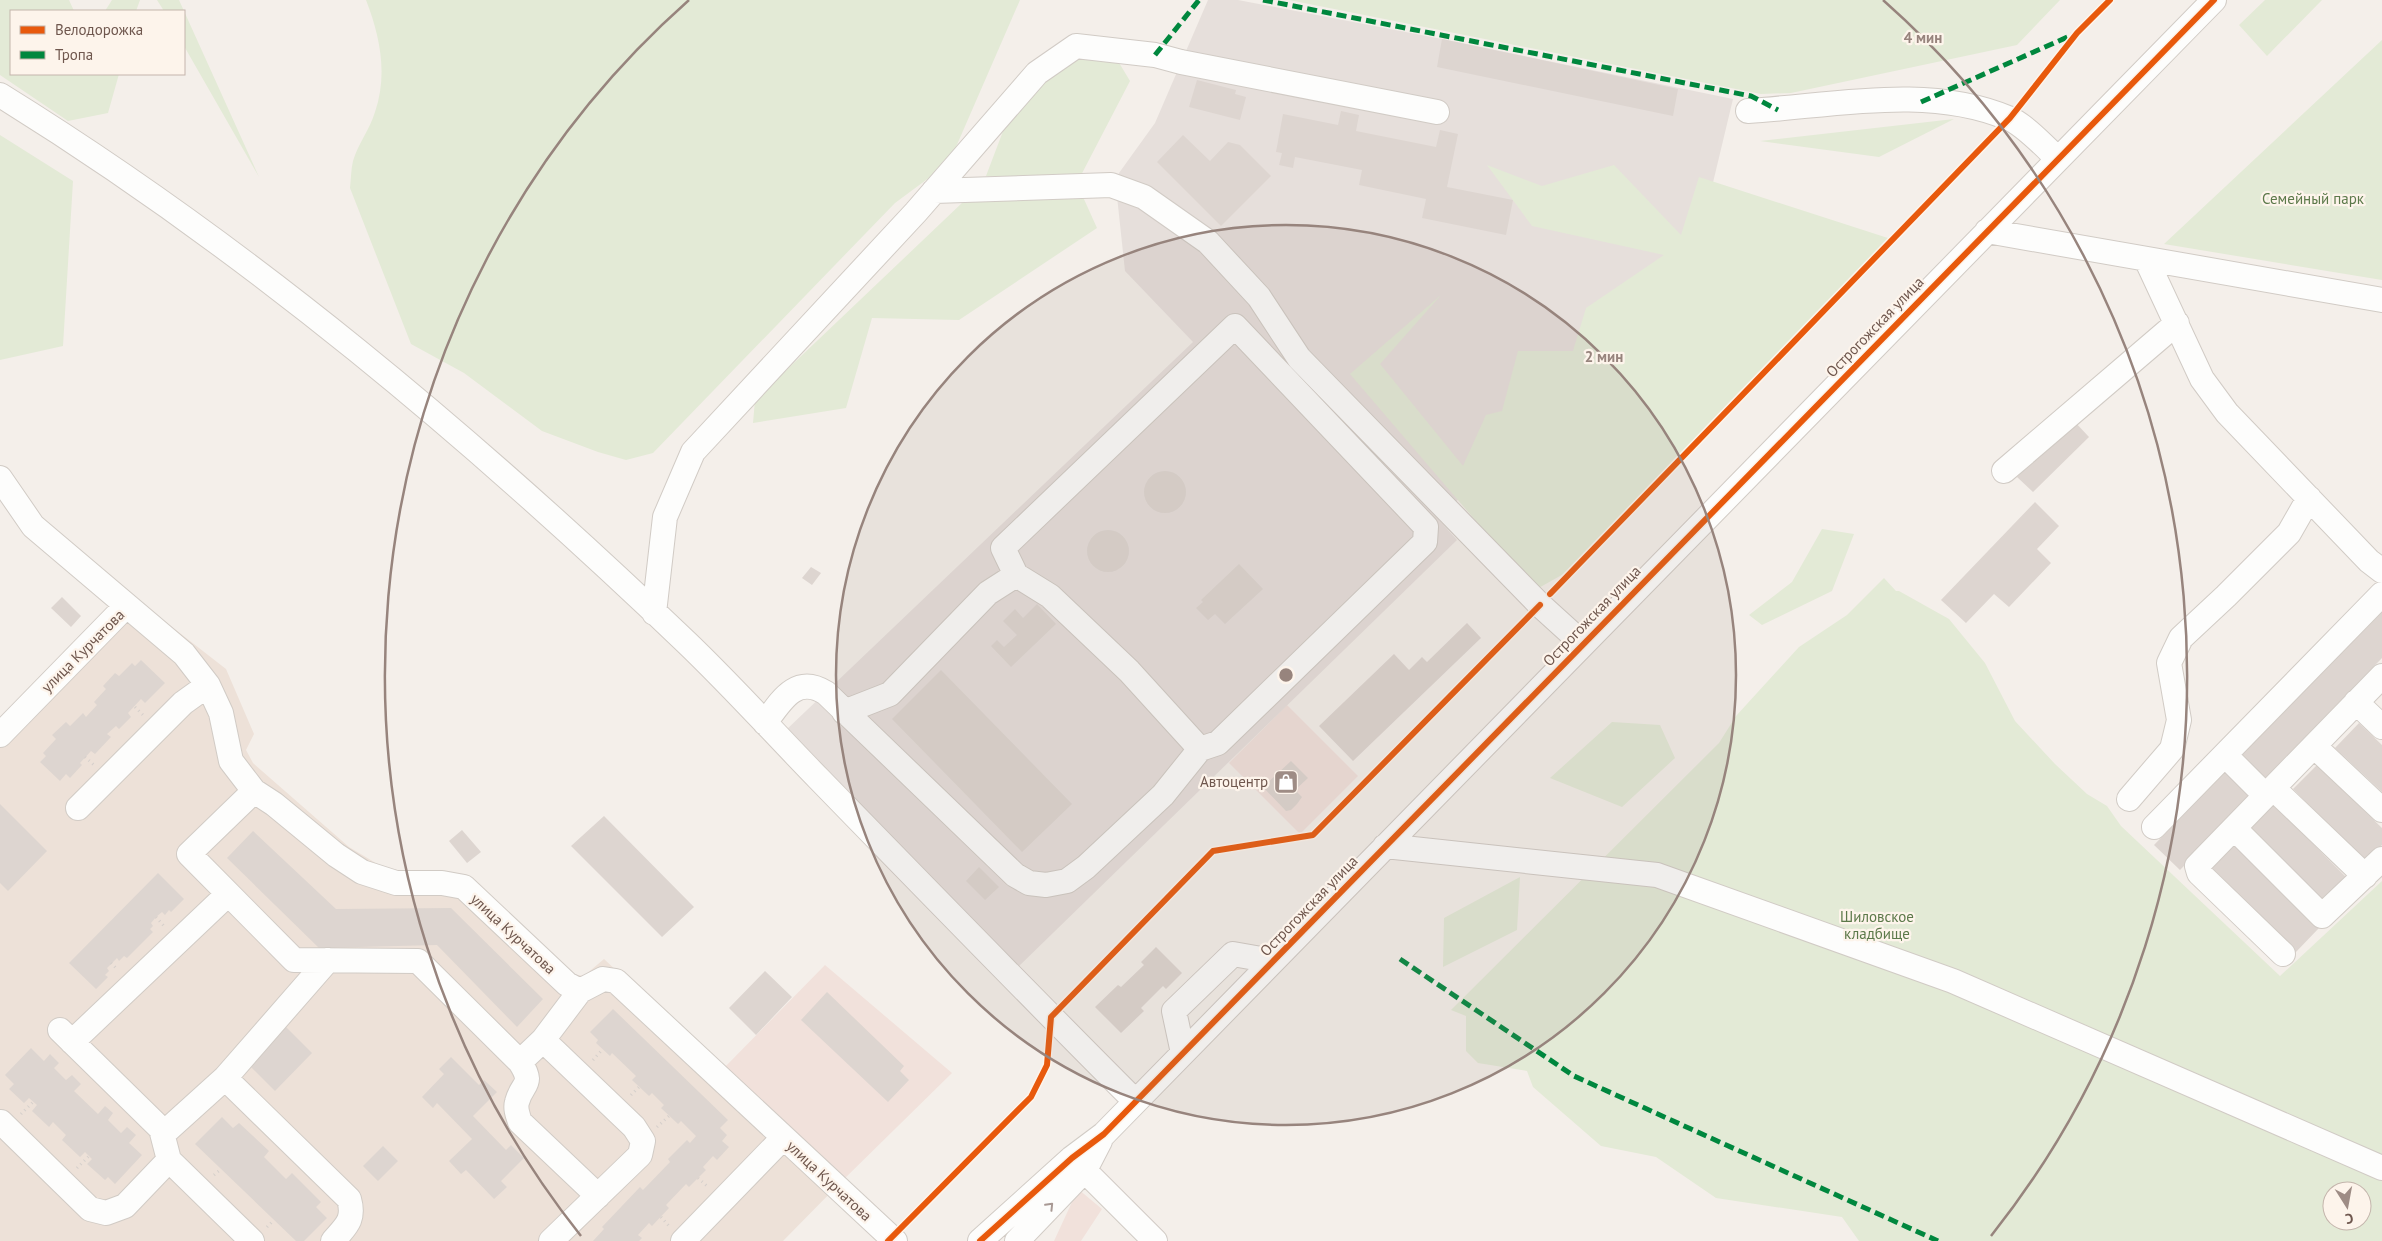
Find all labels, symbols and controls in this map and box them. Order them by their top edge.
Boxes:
legend [10,10,185,75]
text: Велодорожка [55,20,143,39]
text: 4 мин [1904,28,1942,47]
text: Тропа [55,45,93,64]
park label: Семейный парк [2262,189,2365,208]
street label: Острогожская улица [1822,272,1928,381]
text: 2 мин [1585,347,1623,366]
street label: Острогожская улица [1539,561,1645,670]
street label: улица Курчатова [37,605,128,696]
centre of rings [1277,666,1295,684]
shop icon: Автоцентр [1273,769,1299,795]
place label: Автоцентр [1200,772,1268,791]
street label: Острогожская улица [1256,851,1362,960]
street label: улица Курчатова [467,889,560,978]
park label: Шиловское кладбище [1840,907,1914,943]
street label: улица Курчатова [783,1136,876,1225]
north arrow [2322,1181,2372,1231]
one-way arrow [1044,1202,1053,1211]
text: С [2344,1209,2355,1228]

